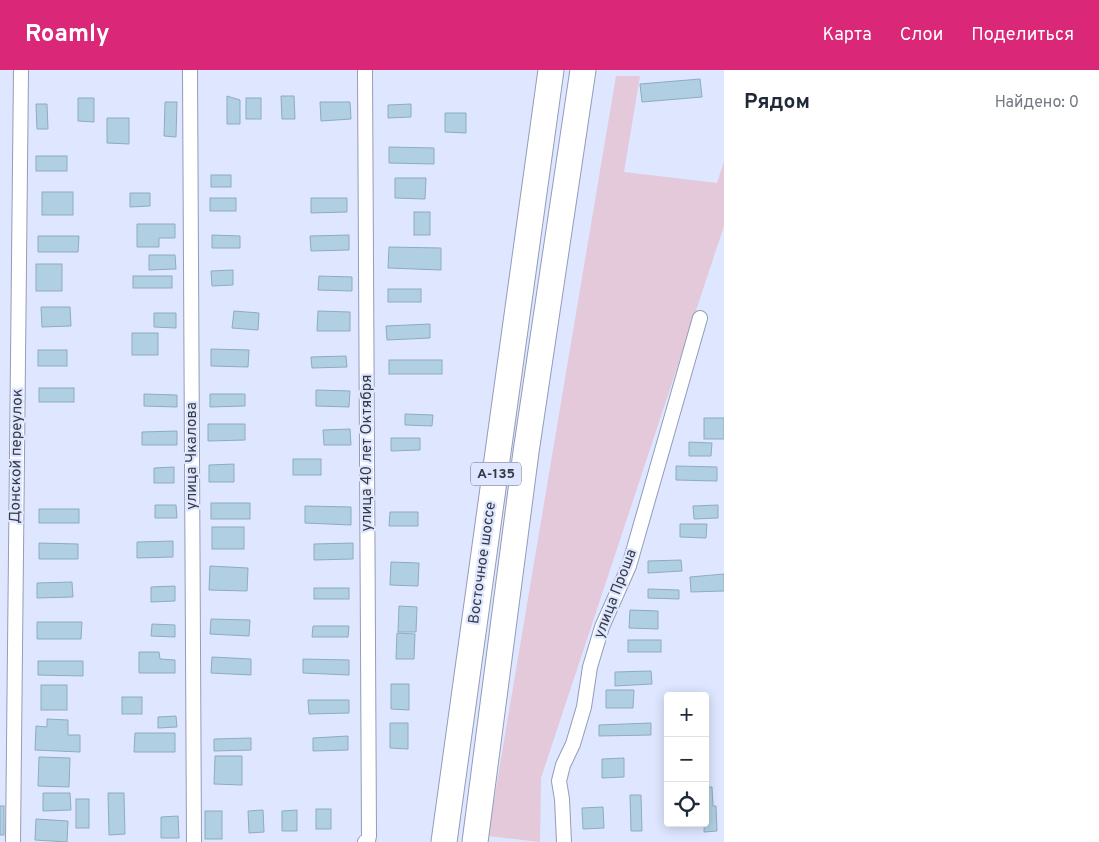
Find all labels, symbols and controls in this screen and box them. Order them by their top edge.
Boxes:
text: Roamly [25,20,110,50]
text: Карта [822,24,872,47]
text: Слои [900,24,943,47]
text: Поделиться [971,24,1074,47]
text: Рядом [744,89,810,116]
text: Найдено: 0 [995,93,1079,113]
street label: улица 40 лет Октября [358,375,377,532]
street label: Донской переулок [6,388,28,524]
street label: улица Чкалова [183,402,202,510]
road number: А-135 [471,462,521,486]
street label: Восточное шоссе [465,501,501,625]
street label: улица Проша [590,547,642,641]
map controls [664,692,709,827]
button: + [664,692,709,737]
button: − [664,737,709,782]
button: locate [664,782,709,827]

